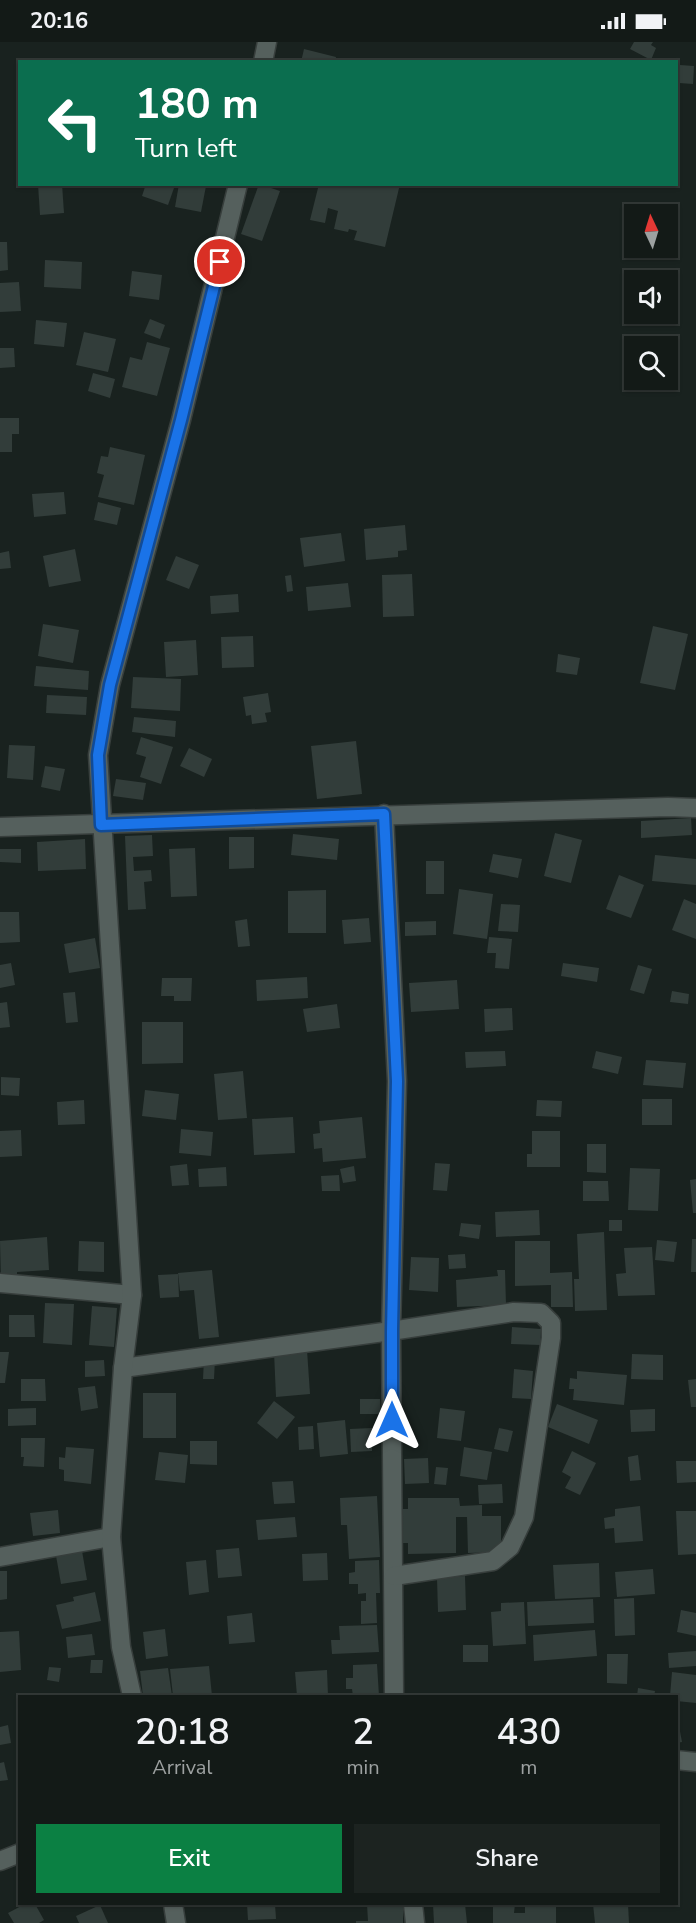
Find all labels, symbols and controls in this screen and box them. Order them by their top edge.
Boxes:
text: 20:16 [30,6,88,36]
text: 180 m [135,76,259,133]
icon: left [36,84,114,162]
text: Turn left [135,130,236,167]
north arrow [624,204,678,258]
map controls [624,204,678,390]
pin [194,236,245,287]
icon: arrive [203,245,236,278]
button: sound [624,270,678,324]
button: search [624,336,678,390]
position arrow [360,1388,424,1452]
text: 20:18 [135,1708,230,1757]
text: 2 [352,1708,374,1757]
text: 430 [496,1708,561,1757]
text: Arrival [152,1754,212,1781]
text: min [347,1754,380,1781]
text: m [520,1754,537,1781]
button: Exit [36,1824,342,1893]
button: Share [354,1824,660,1893]

